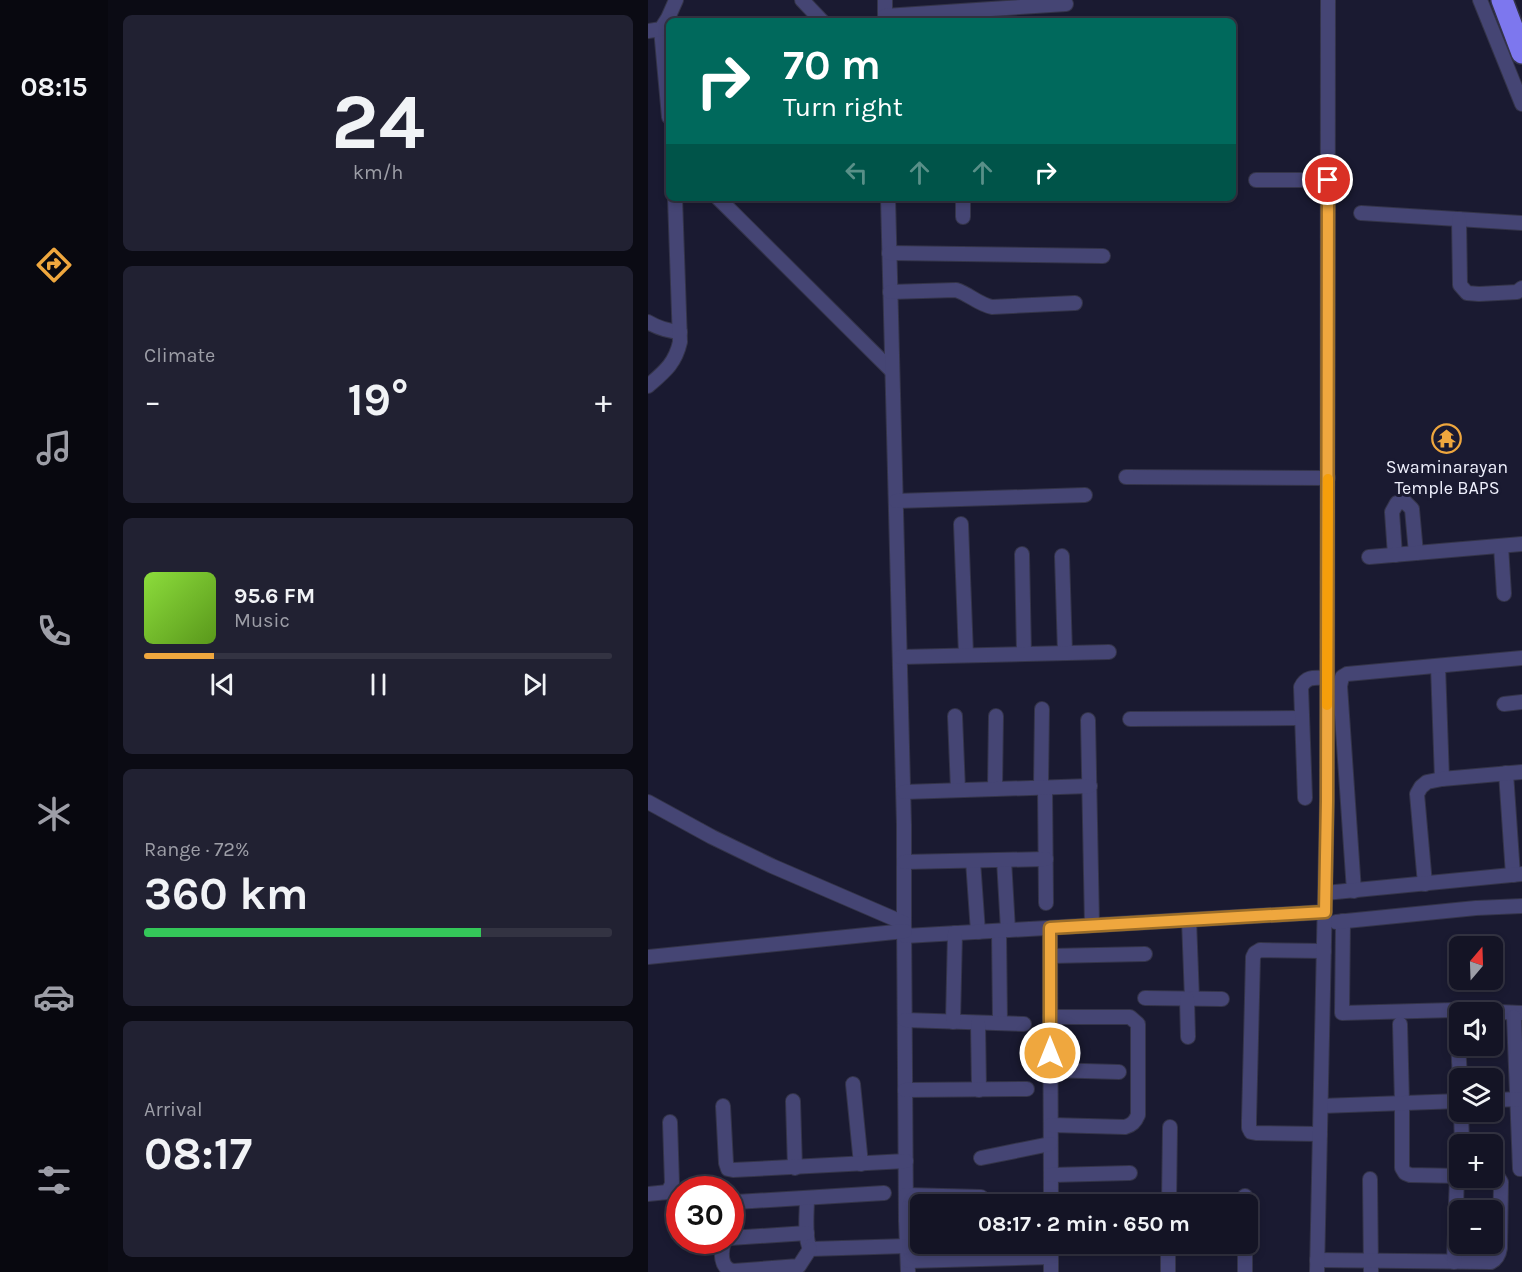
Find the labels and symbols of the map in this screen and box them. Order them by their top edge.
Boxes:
pin [1302,154,1353,205]
temple icon: Swaminarayan Temple BAPS [1431,422,1463,454]
place label: Swaminarayan Temple BAPS [1386,456,1508,499]
north arrow [1449,936,1503,990]
position arrow [1018,1021,1082,1085]
speed limit sign: 30 [666,1176,744,1254]

